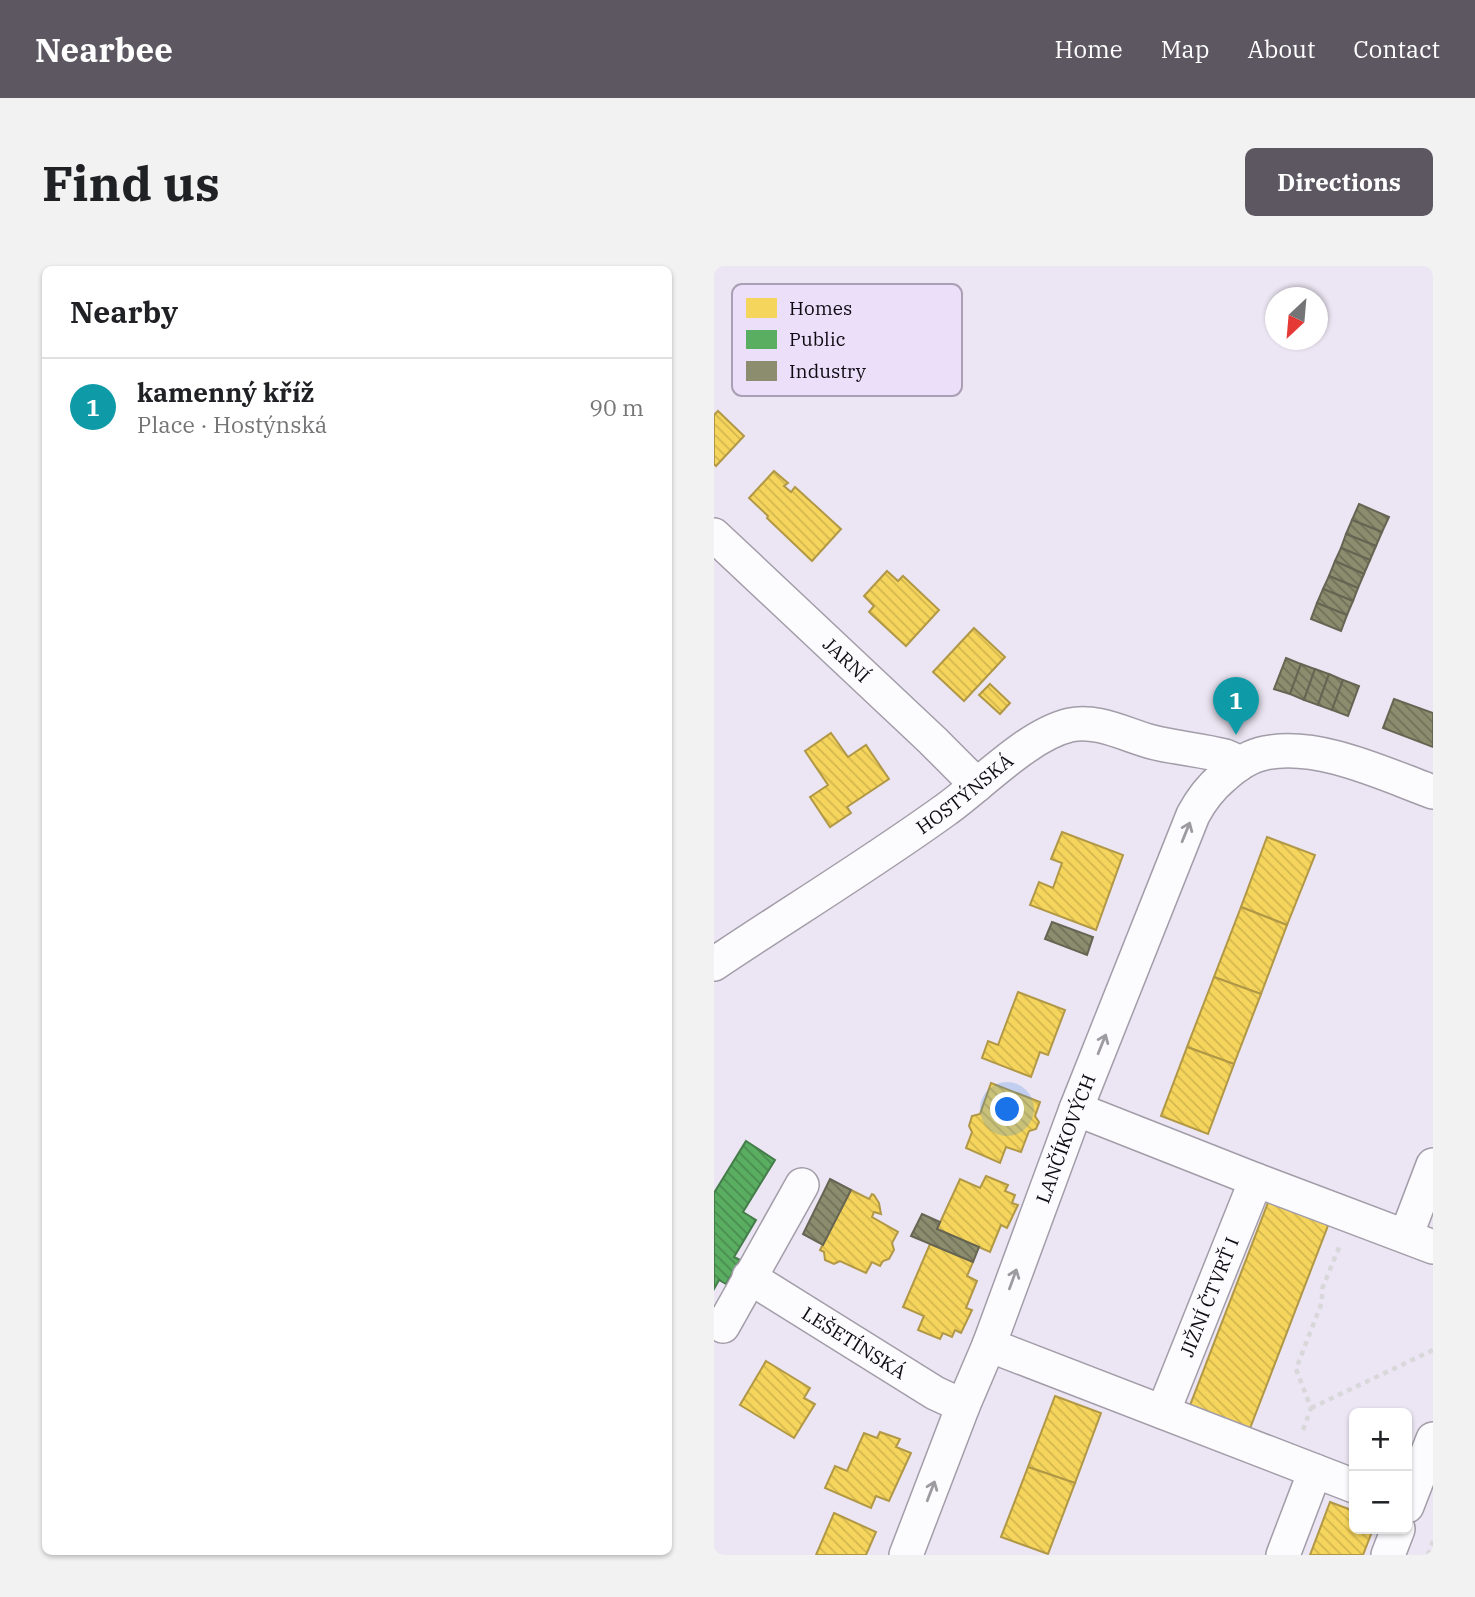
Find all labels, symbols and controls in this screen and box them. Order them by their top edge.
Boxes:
text: Nearbee [35,28,173,71]
text: Home [1055,33,1123,65]
text: Map [1161,33,1209,65]
text: About [1247,33,1315,65]
text: Contact [1353,33,1440,65]
button: Directions [1245,148,1433,216]
text: Find us [42,151,220,214]
legend [732,284,962,396]
north arrow [1265,287,1328,350]
text: Nearby [70,292,178,331]
text: Homes [789,296,852,320]
text: Public [789,327,846,351]
text: Industry [789,359,867,383]
text: kamenný kříž [137,375,314,409]
text: 1 [86,392,100,422]
text: 90 m [589,392,644,422]
text: Place · Hostýnská [137,409,327,439]
street label: JARNÍ [818,632,875,687]
pin: 1 [1213,677,1259,735]
street label: HOSTÝNSKÁ [911,748,1018,839]
one-way arrow [1181,822,1194,843]
one-way arrow [1097,1033,1110,1055]
street label: LANČÍKOVÝCH [1030,1071,1101,1206]
your location [990,1092,1024,1126]
street label: JIŽNÍ ČTVRŤ I [1174,1234,1244,1360]
one-way arrow [1008,1269,1021,1291]
street label: LEŠETÍNSKÁ [798,1301,911,1384]
map controls [1349,1408,1412,1534]
button: + [1349,1408,1412,1471]
button: − [1349,1471,1412,1534]
one-way arrow [925,1481,938,1503]

